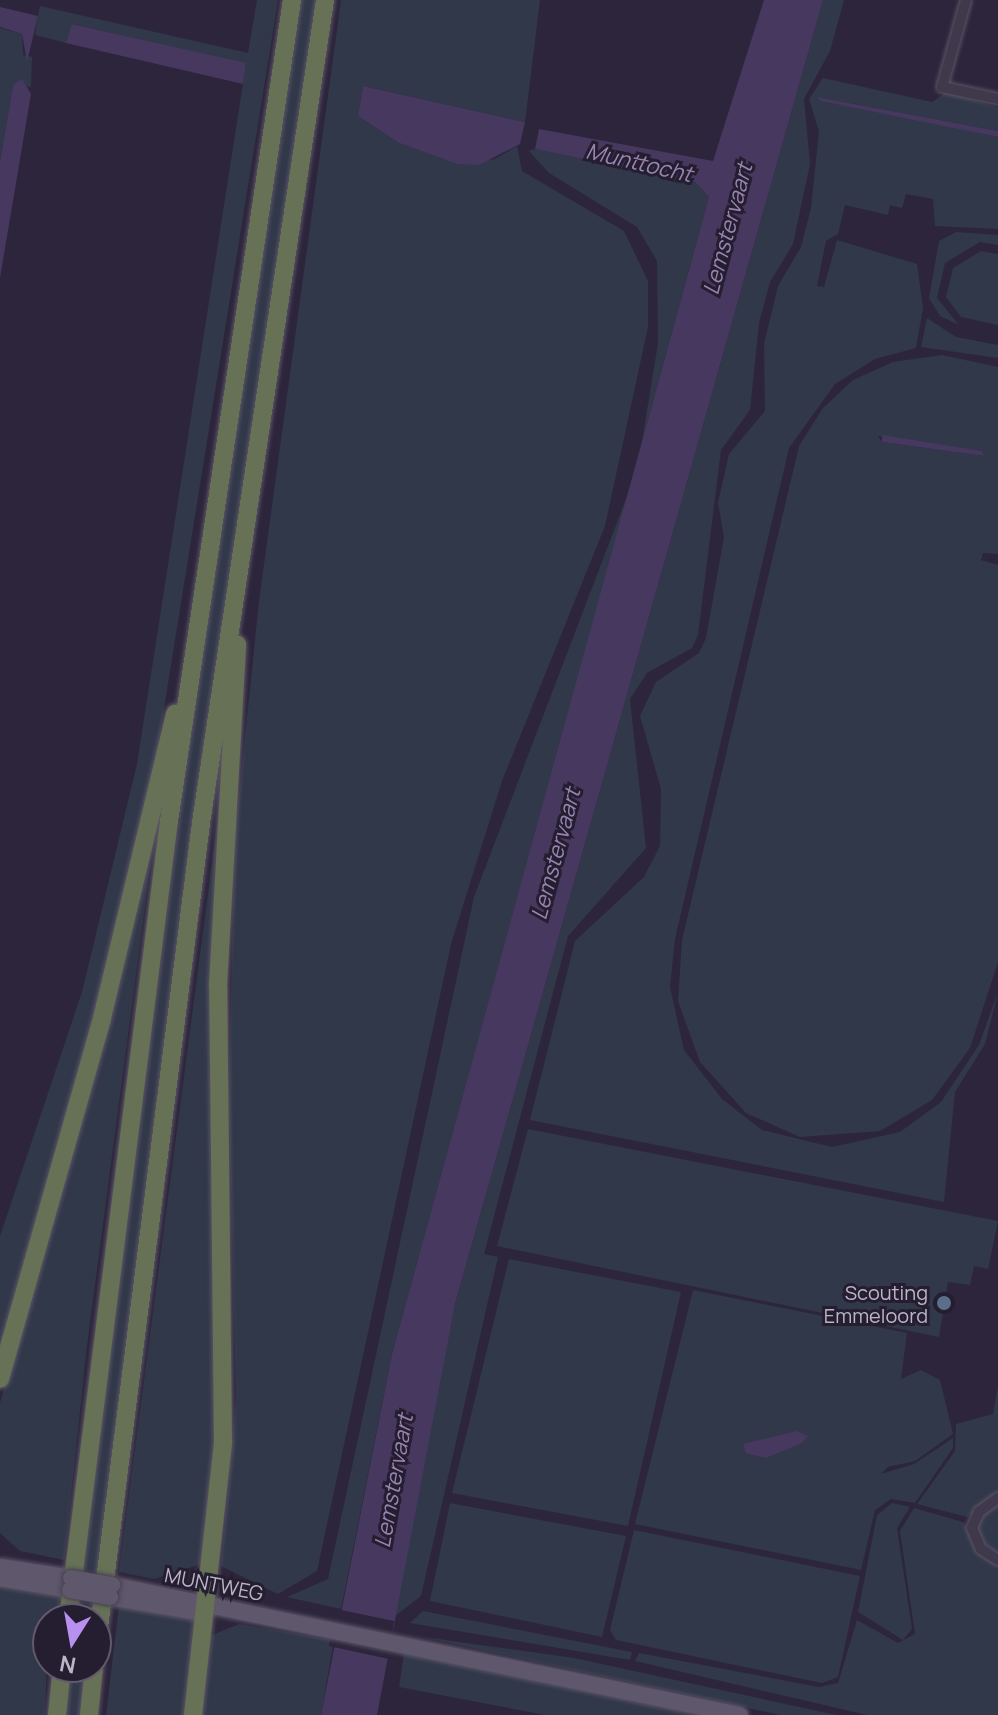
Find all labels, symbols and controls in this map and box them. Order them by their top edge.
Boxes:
water label: Munttocht [583,138,695,188]
water label: Lemstervaart [698,160,758,298]
water label: Lemstervaart [526,785,586,923]
place label: Scouting Emmeloord [824,1280,928,1327]
marker: Scouting Emmeloord [935,1294,953,1312]
water label: Lemstervaart [369,1412,419,1550]
street label: MUNTWEG [163,1563,265,1605]
north arrow [32,1603,112,1683]
text: N [57,1648,78,1681]

